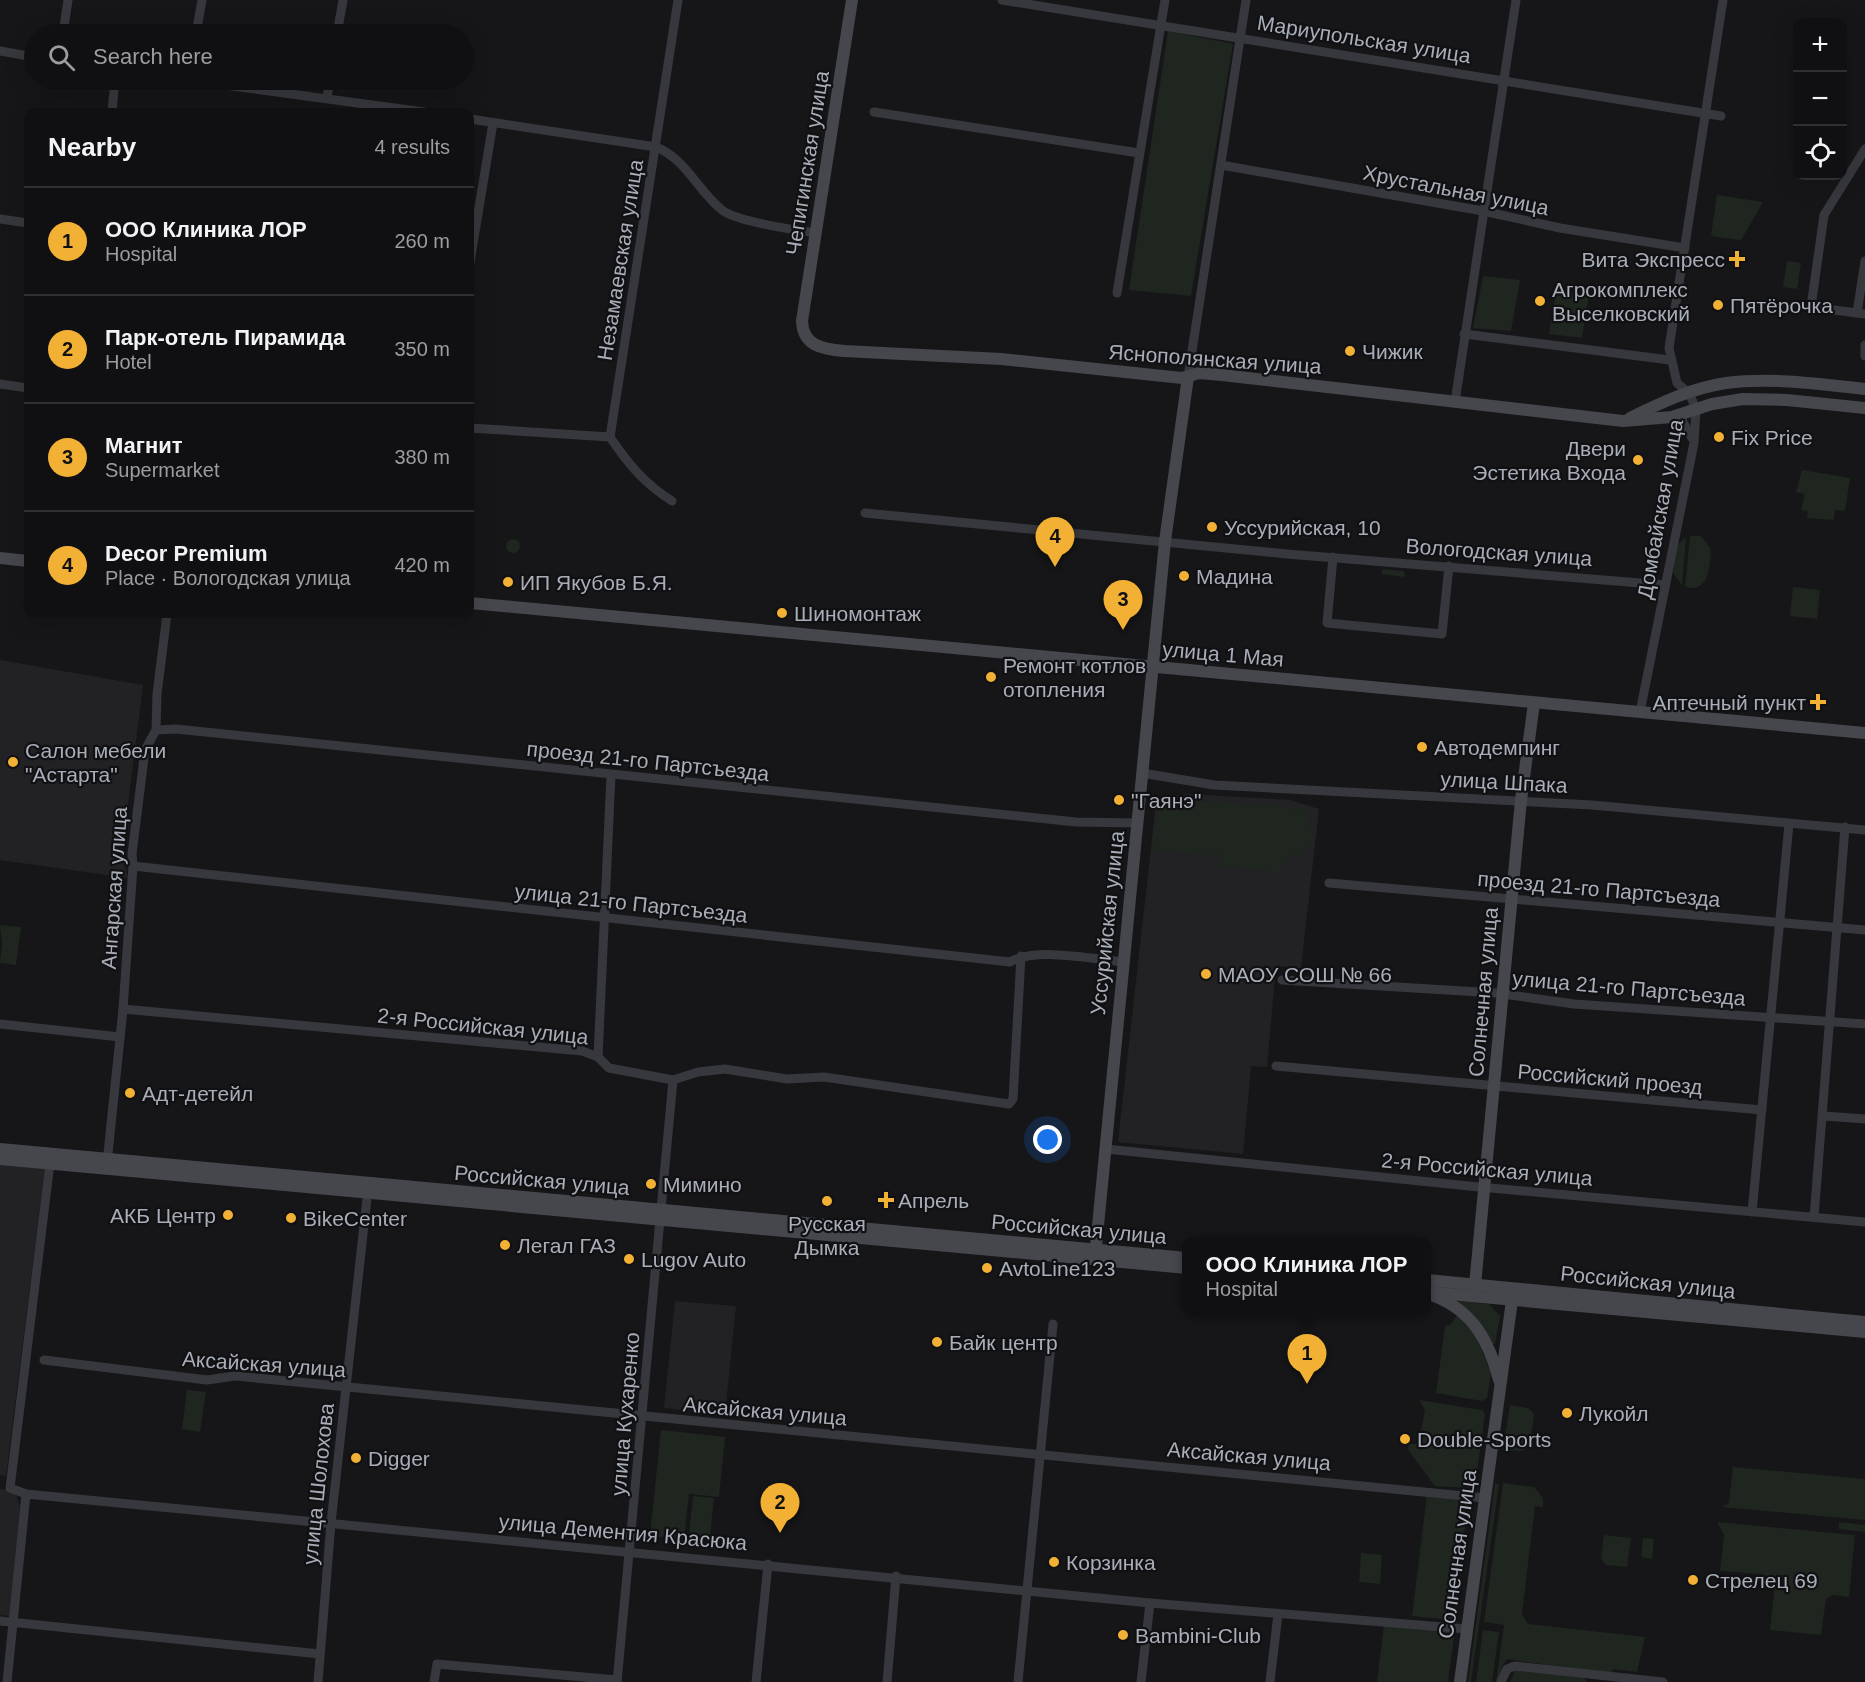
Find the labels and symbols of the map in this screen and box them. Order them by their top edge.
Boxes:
street label: Мариупольская улица [1256,11,1473,67]
street label: Чепигинская улица [781,69,833,257]
street label: Незамаевская улица [593,158,647,362]
street label: Хрустальная улица [1361,161,1551,219]
place label: Вита Экспресс [1582,248,1725,271]
marker: Вита Экспресс [1730,252,1744,266]
place label: Агрокомплекс Выселковский [1552,278,1690,325]
marker: Агрокомплекс Выселковский [1533,294,1547,308]
place label: Пятёрочка [1730,294,1833,317]
marker: Пятёрочка [1711,298,1725,312]
street label: Яснополянская улица [1108,340,1323,378]
place label: Чижик [1362,340,1424,363]
marker: Чижик [1343,344,1357,358]
street label: Домбайская улица [1633,417,1687,601]
place label: Fix Price [1731,426,1813,449]
marker: Fix Price [1712,430,1726,444]
place label: Двери Эстетика Входа [1472,437,1626,484]
marker: Двери Эстетика Входа [1631,453,1645,467]
place label: Уссурийская, 10 [1224,516,1381,539]
pin: 4 [1036,518,1074,567]
marker: Уссурийская, 10 [1205,520,1219,534]
street label: Вологодская улица [1405,534,1593,570]
place label: Мадина [1196,565,1273,588]
marker: Мадина [1177,569,1191,583]
place label: ИП Якубов Б.Я. [520,571,673,594]
marker: ИП Якубов Б.Я. [501,575,515,589]
pin: 3 [1104,580,1142,630]
place label: Шиномонтаж [794,602,921,625]
marker: Шиномонтаж [775,606,789,620]
street label: улица 1 Мая [1161,637,1285,671]
place label: Ремонт котлов отопления [1003,654,1146,701]
marker: Ремонт котлов отопления [984,670,998,684]
place label: Аптечный пункт [1653,691,1806,714]
marker: Аптечный пункт [1811,695,1825,709]
place label: Автодемпинг [1434,736,1560,759]
street label: проезд 21-го Партсъезда [526,737,771,785]
place label: Салон мебели "Астарта" [25,739,166,786]
marker: Автодемпинг [1415,740,1429,754]
marker: Салон мебели "Астарта" [6,755,20,769]
street label: улица Шпака [1440,767,1568,797]
place label: "Гаянэ" [1131,789,1201,812]
marker: "Гаянэ" [1112,793,1126,807]
street label: Ангарская улица [97,806,131,970]
street label: Уссурийская улица [1086,829,1128,1016]
street label: проезд 21-го Партсъезда [1477,867,1722,911]
street label: улица 21-го Партсъезда [513,879,749,927]
street label: Солнечная улица [1464,906,1502,1078]
place label: МАОУ СОШ № 66 [1218,963,1392,986]
street label: улица 21-го Партсъезда [1511,966,1747,1010]
marker: МАОУ СОШ № 66 [1199,967,1213,981]
street label: 2-я Российская улица [376,1003,590,1049]
street label: Российский проезд [1517,1059,1703,1099]
place label: Адт-детейл [142,1082,253,1105]
marker: Адт-детейл [123,1086,137,1100]
your location [1033,1125,1062,1154]
street label: 2-я Российская улица [1380,1148,1594,1190]
street label: Российская улица [453,1161,631,1199]
place label: Мимино [663,1173,742,1196]
marker: Мимино [644,1177,658,1191]
place label: Апрель [898,1189,969,1212]
marker: Апрель [879,1193,893,1207]
marker: Русская Дымка [820,1194,834,1208]
place label: АКБ Центр [110,1204,216,1227]
place label: BikeCenter [303,1207,407,1230]
marker: АКБ Центр [221,1208,235,1222]
street label: Российская улица [990,1210,1168,1248]
marker: BikeCenter [284,1211,298,1225]
place label: Русская Дымка [788,1212,866,1259]
place label: Легал ГАЗ [517,1234,616,1257]
marker: Легал ГАЗ [498,1238,512,1252]
place label: Lugov Auto [641,1248,746,1271]
marker: Lugov Auto [622,1252,636,1266]
place label: AvtoLine123 [999,1257,1115,1280]
marker: AvtoLine123 [980,1261,994,1275]
street label: Российская улица [1559,1261,1737,1303]
street label: улица Кухаренко [606,1331,644,1497]
place label: Байк центр [949,1331,1058,1354]
pin: 1 [1288,1334,1326,1384]
marker: Байк центр [930,1335,944,1349]
street label: Аксайская улица [181,1347,347,1381]
street label: Аксайская улица [682,1392,848,1430]
street label: улица Шолохова [298,1402,338,1566]
place label: Лукойл [1579,1402,1649,1425]
marker: Лукойл [1560,1406,1574,1420]
place label: Double-Sports [1417,1428,1551,1451]
marker: Double-Sports [1398,1432,1412,1446]
street label: Аксайская улица [1166,1437,1332,1475]
place label: Digger [368,1447,430,1470]
marker: Digger [349,1451,363,1465]
street label: Солнечная улица [1434,1468,1480,1640]
pin: 2 [760,1484,800,1533]
street label: улица Дементия Красюка [498,1510,748,1554]
place label: Корзинка [1066,1551,1156,1574]
marker: Корзинка [1047,1555,1061,1569]
place label: Стрелец 69 [1705,1569,1818,1592]
marker: Стрелец 69 [1686,1573,1700,1587]
place label: Bambini-Club [1135,1624,1261,1647]
marker: Bambini-Club [1116,1628,1130,1642]

